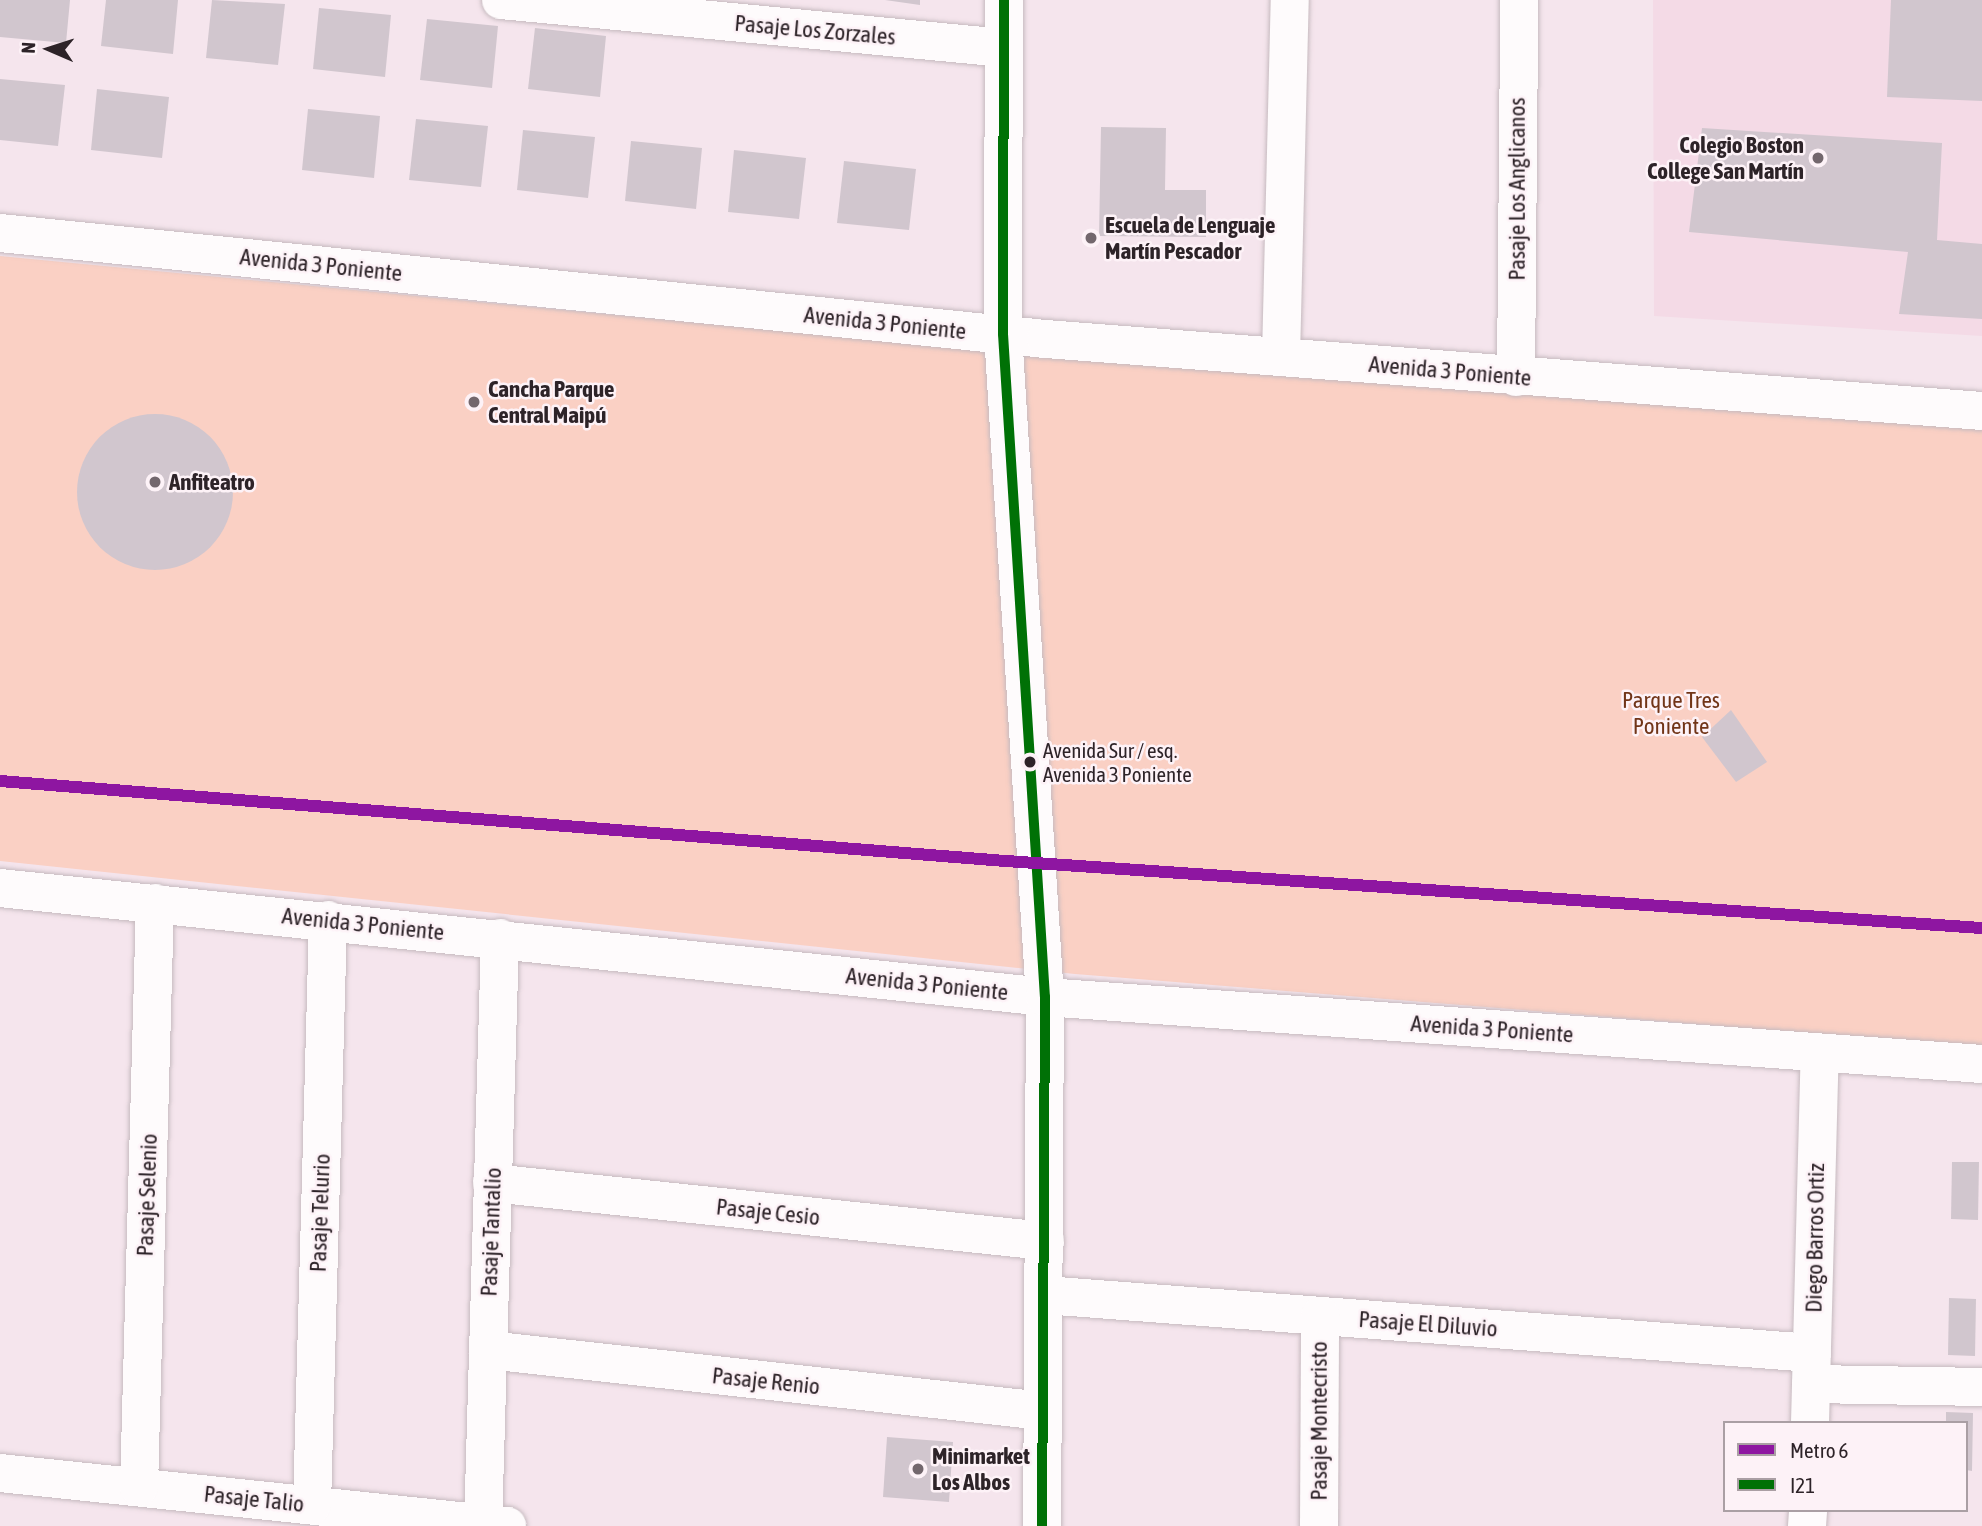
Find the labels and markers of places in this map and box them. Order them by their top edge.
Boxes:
place label: Colegio Boston College San Martín [1647,131,1804,185]
marker: Colegio Boston College San Martín [1810,150,1826,166]
place label: Escuela de Lenguaje Martín Pescador [1105,211,1275,265]
marker: Escuela de Lenguaje Martín Pescador [1083,230,1099,246]
place label: Cancha Parque Central Maipú [488,375,614,429]
marker: Cancha Parque Central Maipú [466,394,482,410]
place label: Anfiteatro [169,468,255,496]
marker: Anfiteatro [147,474,163,490]
place label: Avenida Sur / esq. Avenida 3 Poniente [1043,737,1192,787]
marker: Avenida Sur / esq. Avenida 3 Poniente [1023,755,1037,769]
place label: Minimarket Los Albos [932,1442,1030,1496]
marker: Minimarket Los Albos [910,1461,926,1477]

